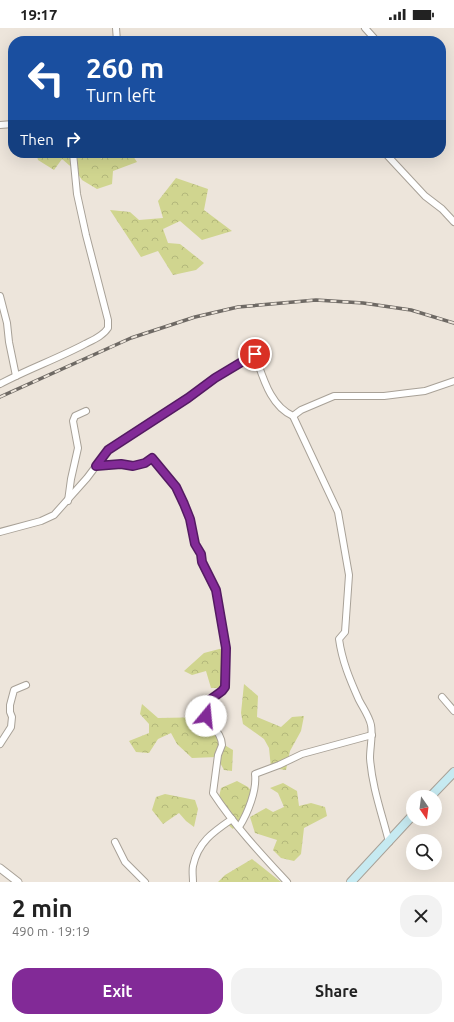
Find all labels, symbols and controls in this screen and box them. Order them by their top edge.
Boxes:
text: 19:17 [20,6,58,23]
icon: left [20,52,72,104]
text: 260 m [86,52,164,83]
text: Turn left [86,85,156,105]
icon: right [62,128,84,150]
text: Then [20,131,54,148]
pin [238,337,272,371]
icon: arrive [244,343,266,365]
position arrow [185,695,227,737]
north arrow [406,790,442,826]
map controls [406,790,442,870]
button: search [406,834,442,870]
text: 2 min [12,895,73,922]
button: close [400,895,442,937]
text: 490 m · 19:19 [12,924,90,938]
button: Exit [12,968,223,1014]
button: Share [231,968,442,1014]

